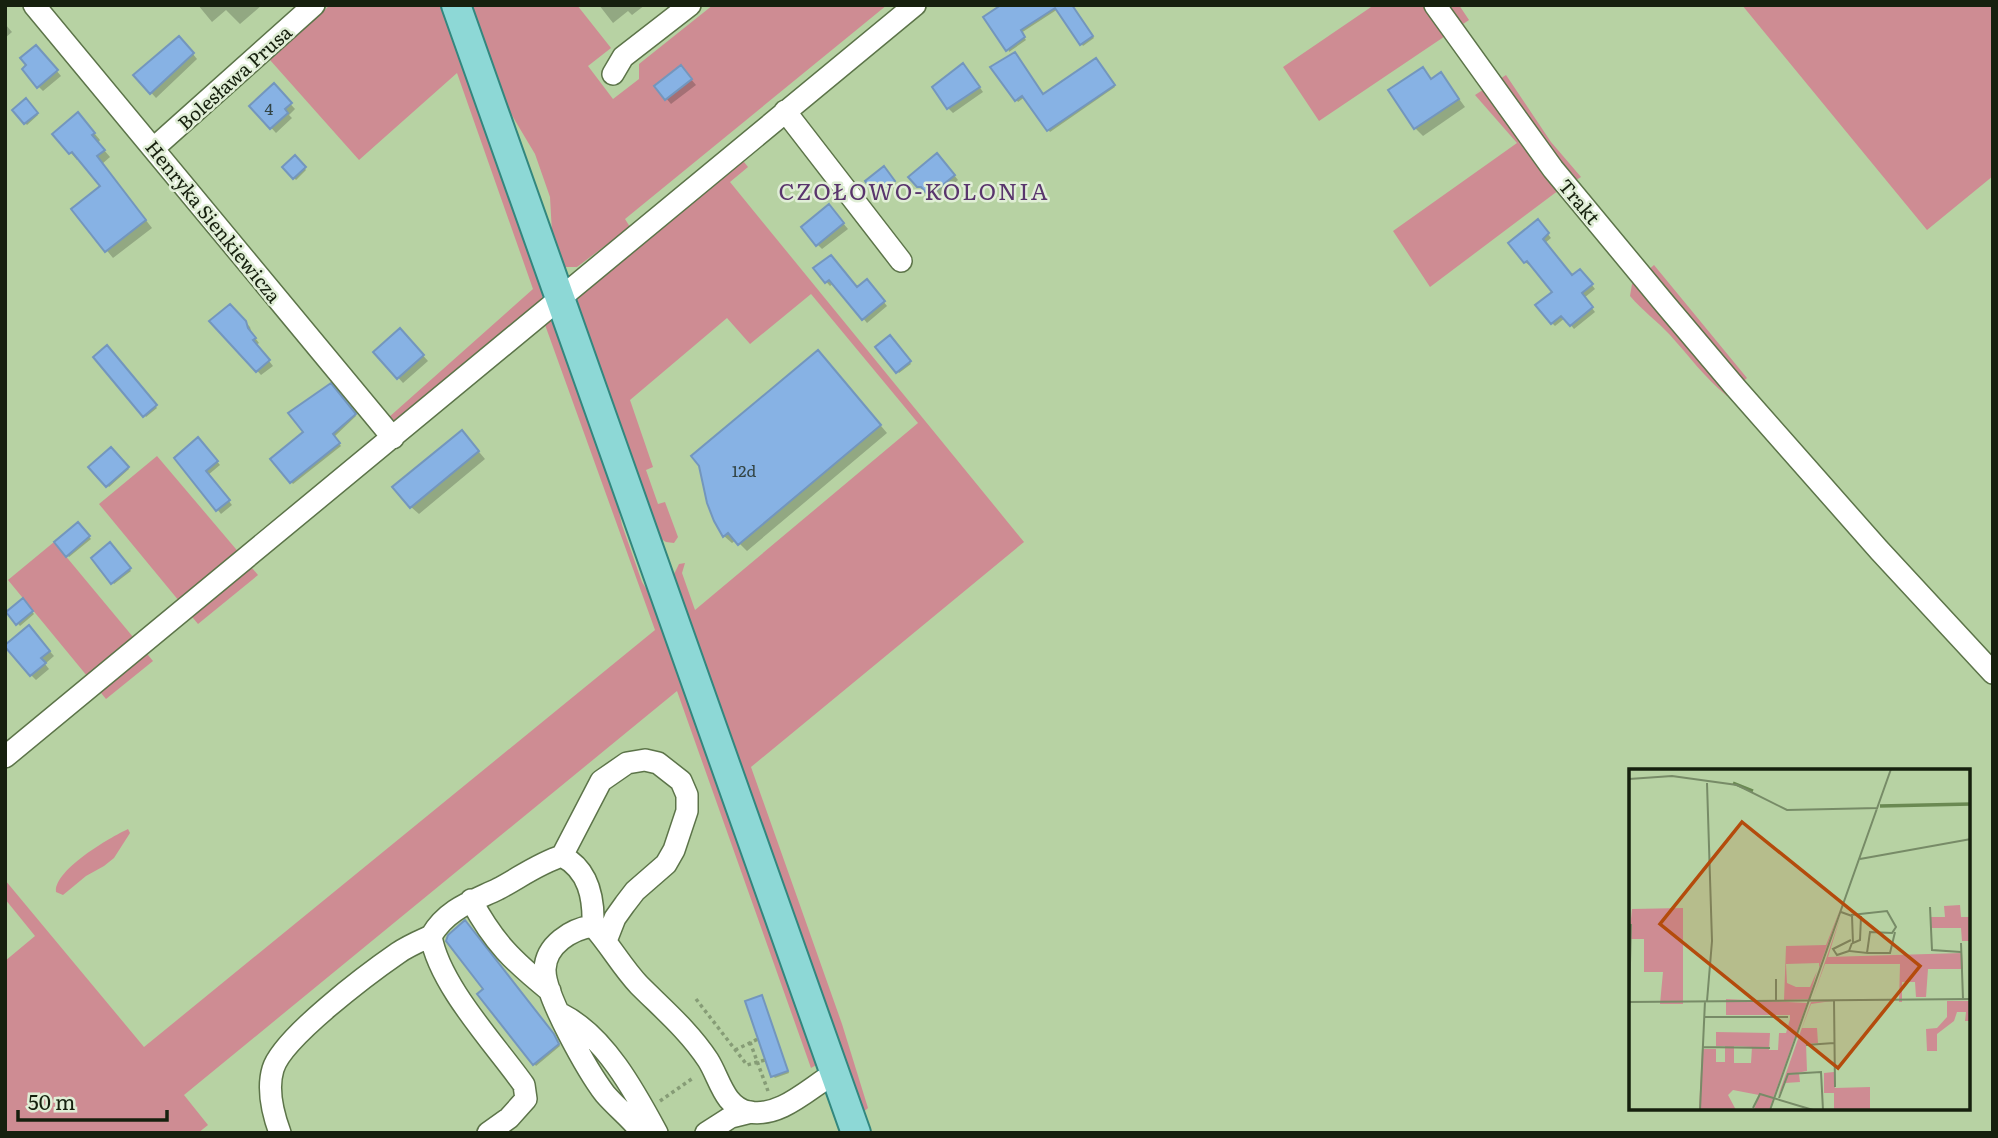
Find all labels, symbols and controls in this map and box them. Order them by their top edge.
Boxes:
street label: Bolesława Prusa [171,18,298,136]
house number: 4 [265,96,274,120]
street label: Henryka Sienkiewicza [140,134,289,309]
street label: Trakt [1553,172,1608,230]
district label: CZOŁOWO-KOLONIA [778,173,1050,207]
house number: 12d [732,458,756,482]
inset map [1629,769,1970,1110]
scale bar [18,1078,166,1122]
text: 50 m [28,1085,75,1116]

